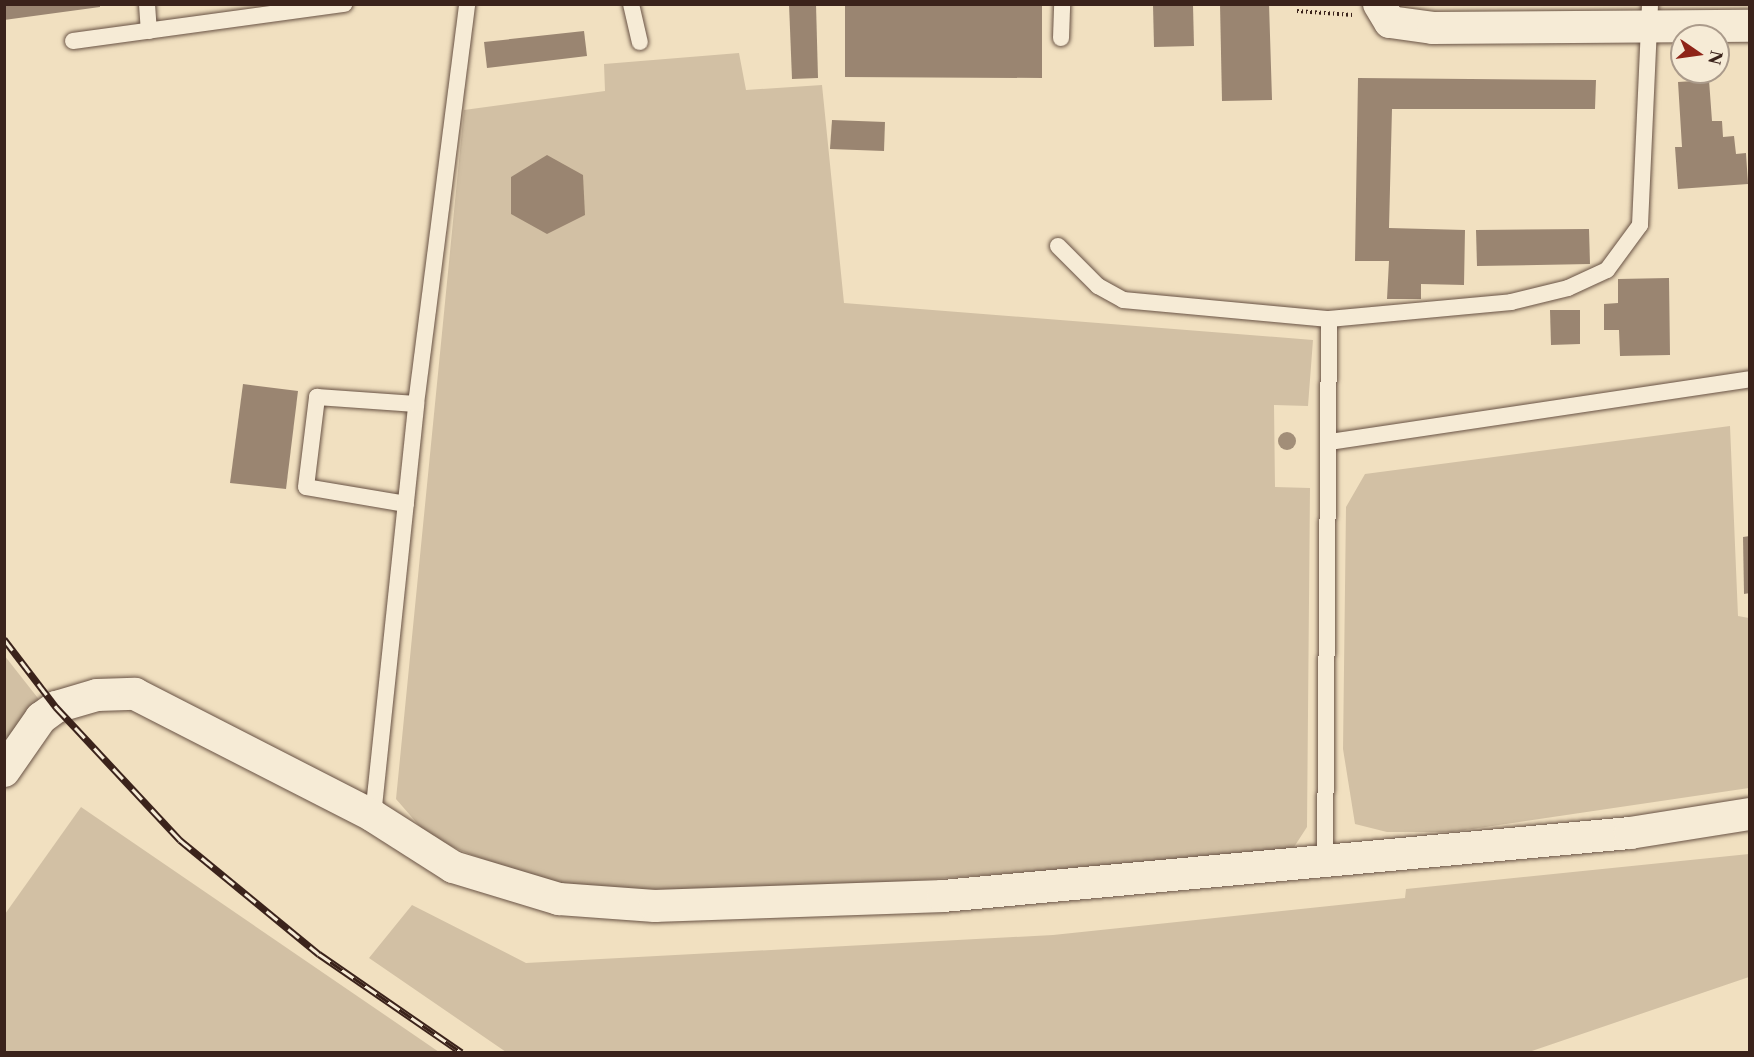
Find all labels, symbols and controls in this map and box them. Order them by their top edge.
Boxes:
north arrow [1670,24,1730,84]
text: N [1704,49,1727,67]

